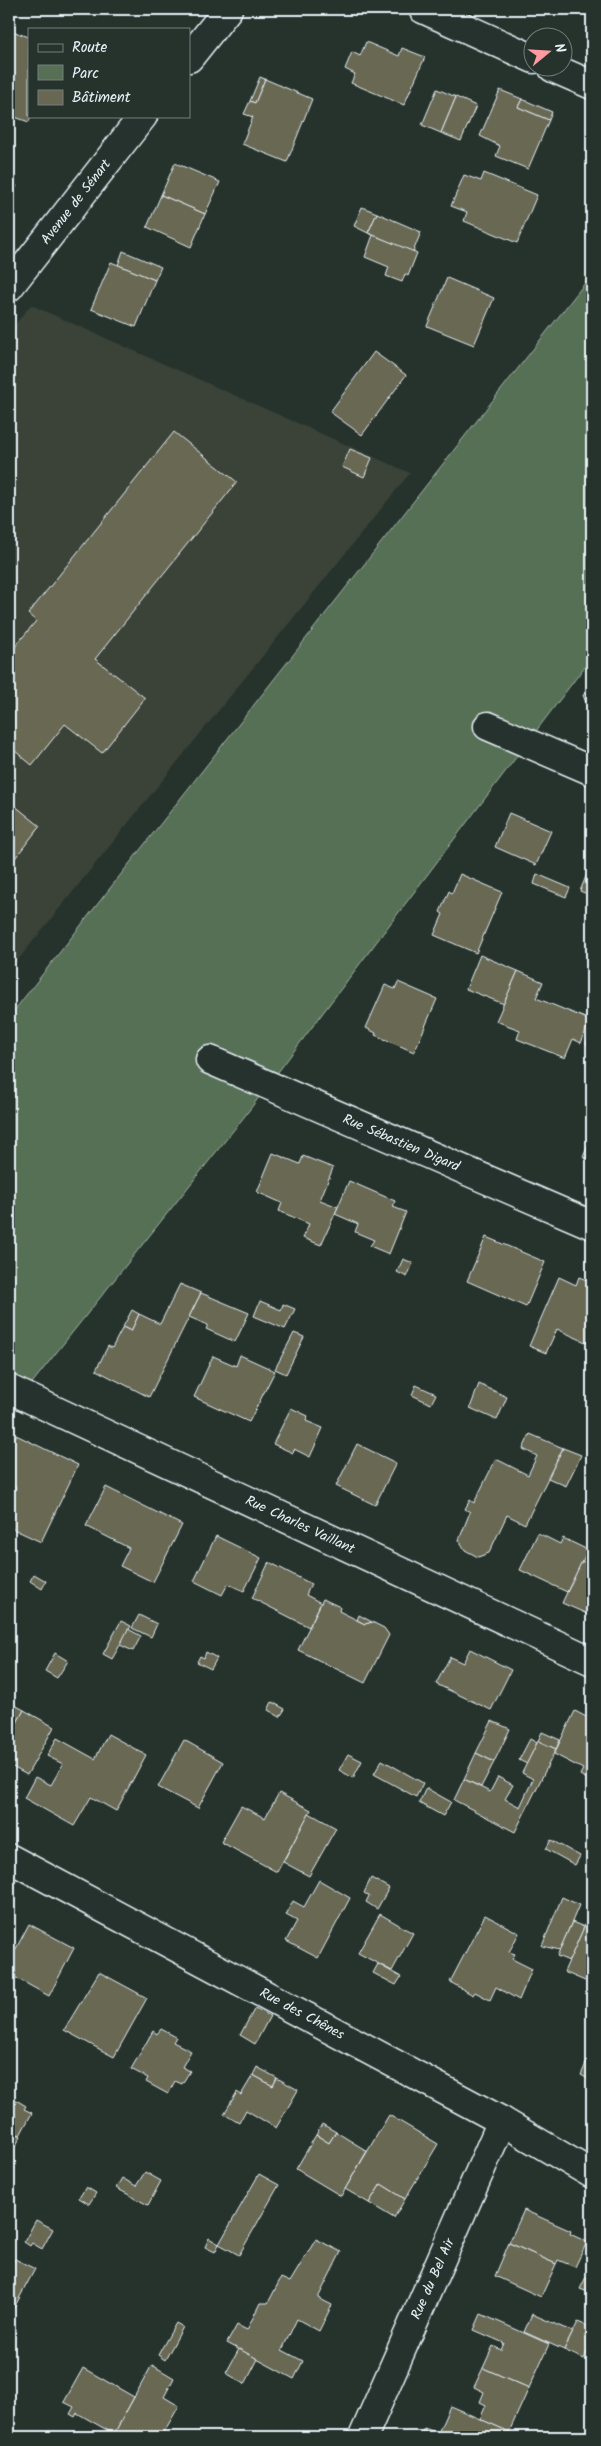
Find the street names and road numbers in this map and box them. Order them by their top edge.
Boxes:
street label: Avenue de Sénart [36,154,117,250]
street label: Rue Sébastien Digard [339,1108,464,1178]
street label: Rue Charles Vaillant [241,1490,359,1560]
street label: Rue des Chênes [256,1982,348,2046]
street label: Rue du Bel Air [405,2234,461,2323]

